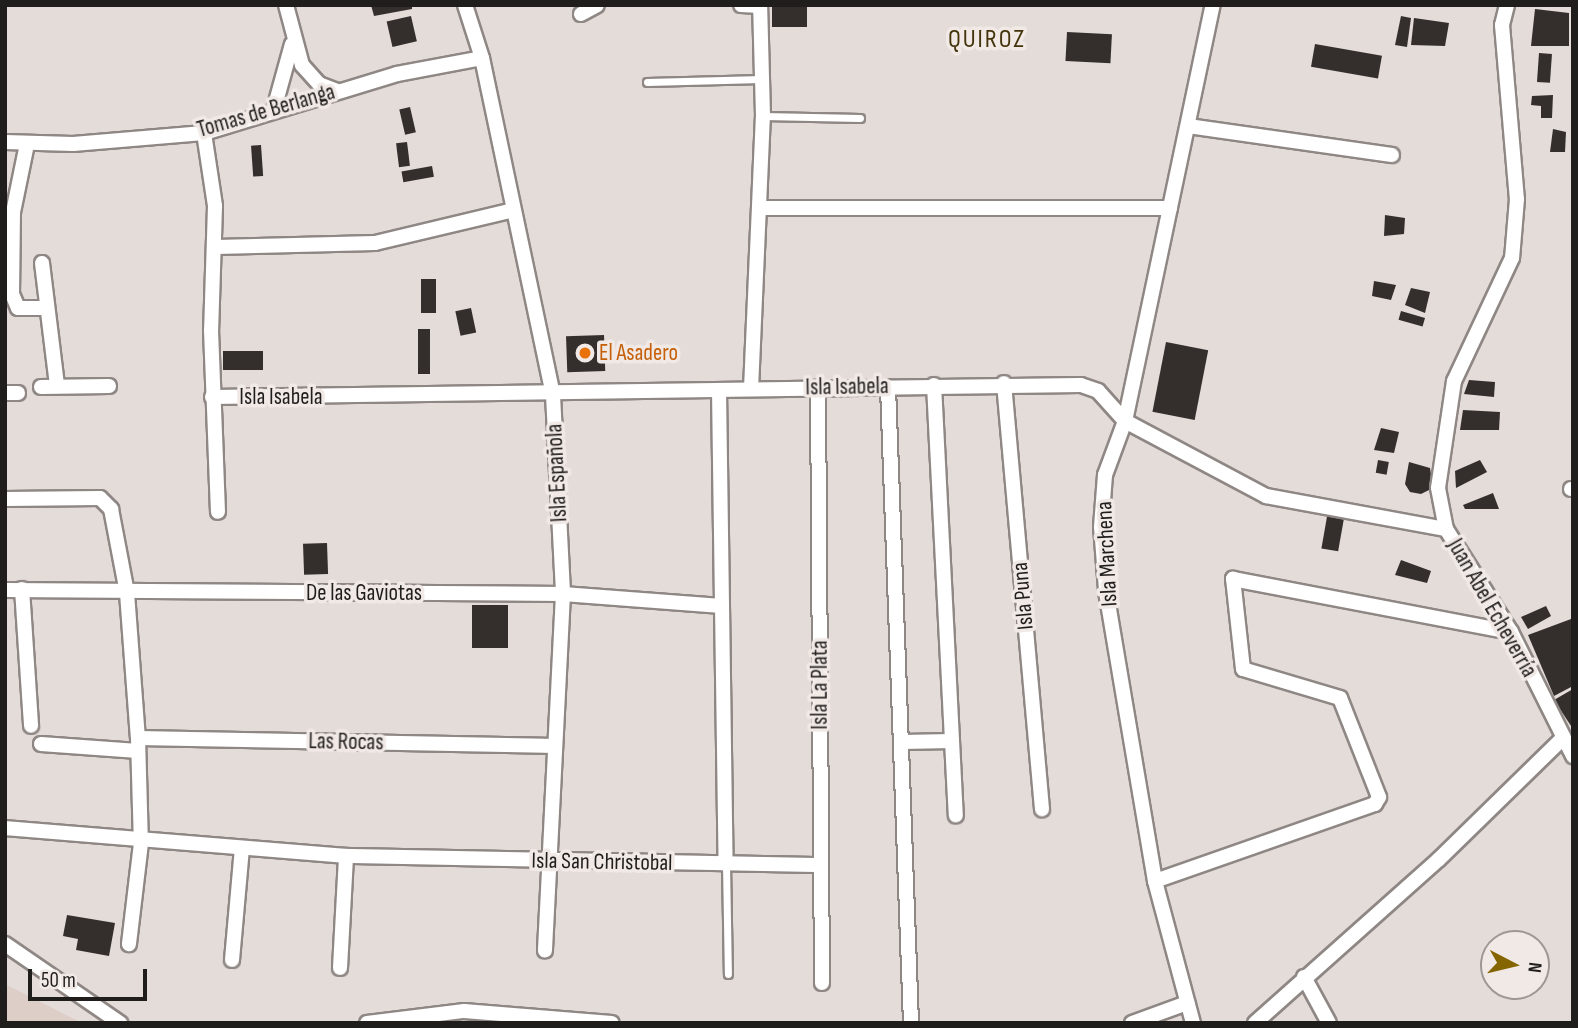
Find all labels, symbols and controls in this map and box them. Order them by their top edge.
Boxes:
district label: QUIROZ [949,24,1025,56]
street label: Tomas de Berlanga [194,78,338,144]
place label: El Asadero [599,339,678,367]
marker: El Asadero [577,345,593,361]
street label: Isla Isabela [805,372,889,402]
street label: Isla Isabela [239,383,323,411]
street label: Isla Española [541,423,573,523]
street label: Isla Marchena [1090,501,1124,607]
street label: Juan Abel Echeverría [1441,534,1543,682]
street label: Isla Puna [1006,561,1040,631]
street label: De las Gaviotas [306,579,422,607]
street label: Isla La Plata [806,640,834,730]
street label: Las Rocas [308,728,384,756]
street label: Isla San Christobal [531,847,673,877]
north arrow [1480,930,1550,1000]
scale bar [32,954,150,998]
text: N [1522,961,1546,974]
text: 50 m [41,968,76,993]

